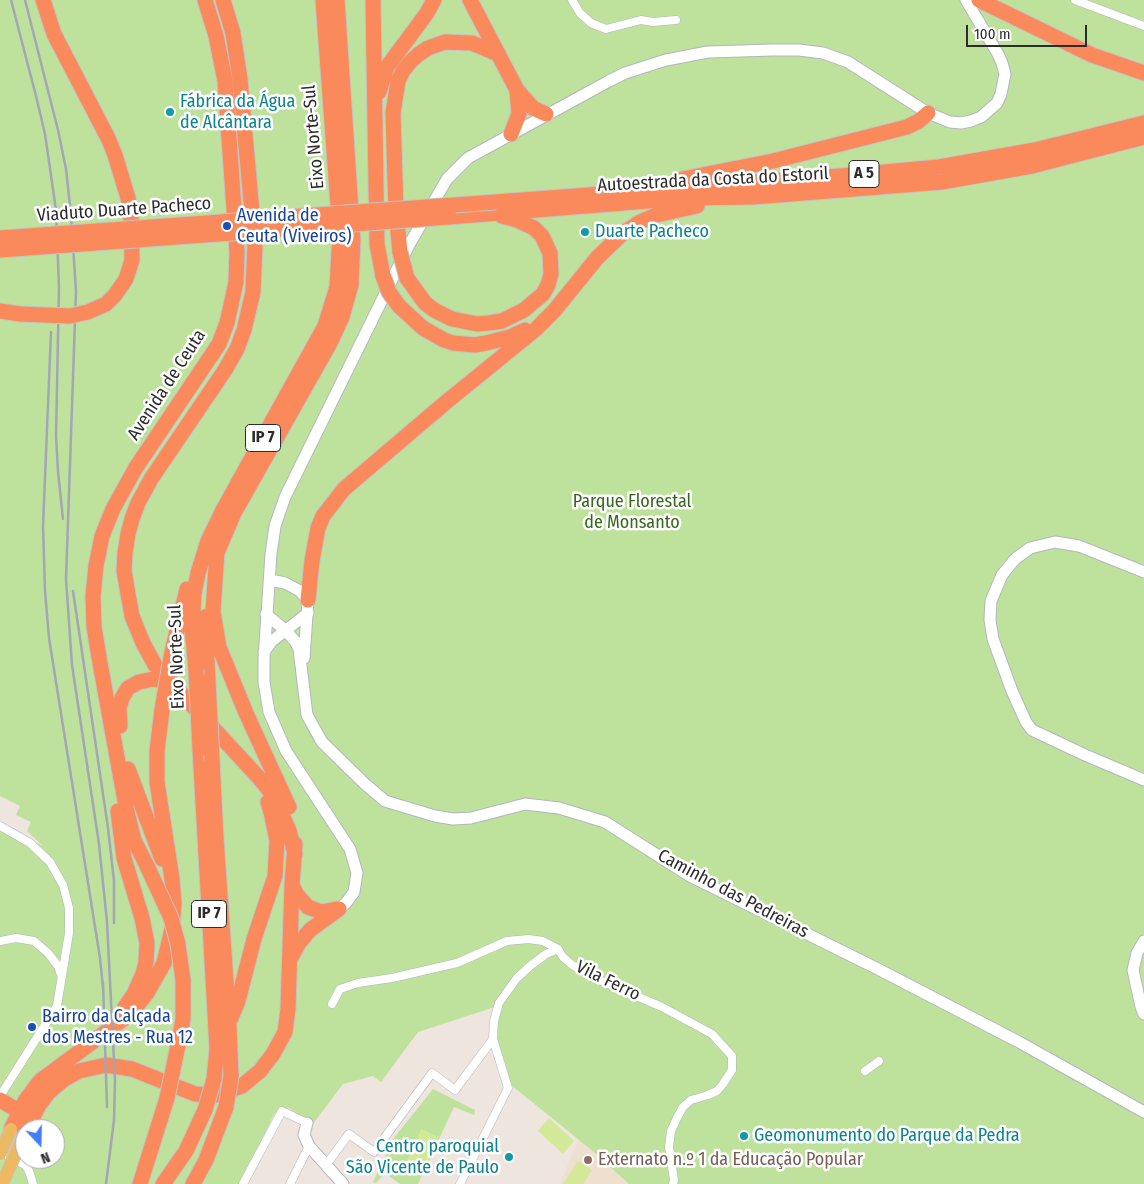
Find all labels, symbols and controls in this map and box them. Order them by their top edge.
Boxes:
scale bar [969,15,1090,47]
text: 100 m [974,25,1011,43]
street label: Eixo Norte-Sul [299,84,329,190]
place label: Fábrica da Água de Alcântara [180,91,295,134]
marker: Fábrica da Água de Alcântara [164,106,176,118]
road number: A 5 [849,160,879,188]
street label: Autoestrada da Costa do Estoril [597,163,829,197]
street label: Viaduto Duarte Pacheco [36,193,212,227]
place label: Avenida de Ceuta (Viveiros) [237,205,352,248]
marker: Avenida de Ceuta (Viveiros) [221,220,233,232]
place label: Duarte Pacheco [595,221,709,243]
marker: Duarte Pacheco [579,226,591,238]
street label: Avenida de Ceuta [123,326,211,444]
road number: IP 7 [246,424,280,452]
park label: Parque Florestal de Monsanto [573,491,691,534]
street label: Eixo Norte-Sul [164,604,190,710]
street label: Caminho das Pedreiras [654,845,812,943]
road number: IP 7 [192,901,226,928]
street label: Vila Ferro [572,956,644,1006]
place label: Bairro da Calçada dos Mestres - Rua 12 [42,1006,193,1048]
marker: Bairro da Calçada dos Mestres - Rua 12 [26,1021,38,1033]
north arrow [15,1119,65,1169]
place label: Geomonumento do Parque da Pedra [754,1125,1020,1147]
marker: Geomonumento do Parque da Pedra [738,1130,750,1142]
place label: Centro paroquial São Vicente de Paulo [346,1136,499,1178]
text: N [38,1148,52,1167]
place label: Externato n.º 1 da Educação Popular [598,1149,863,1171]
marker: Centro paroquial São Vicente de Paulo [503,1151,515,1163]
marker: Externato n.º 1 da Educação Popular [582,1154,594,1166]

